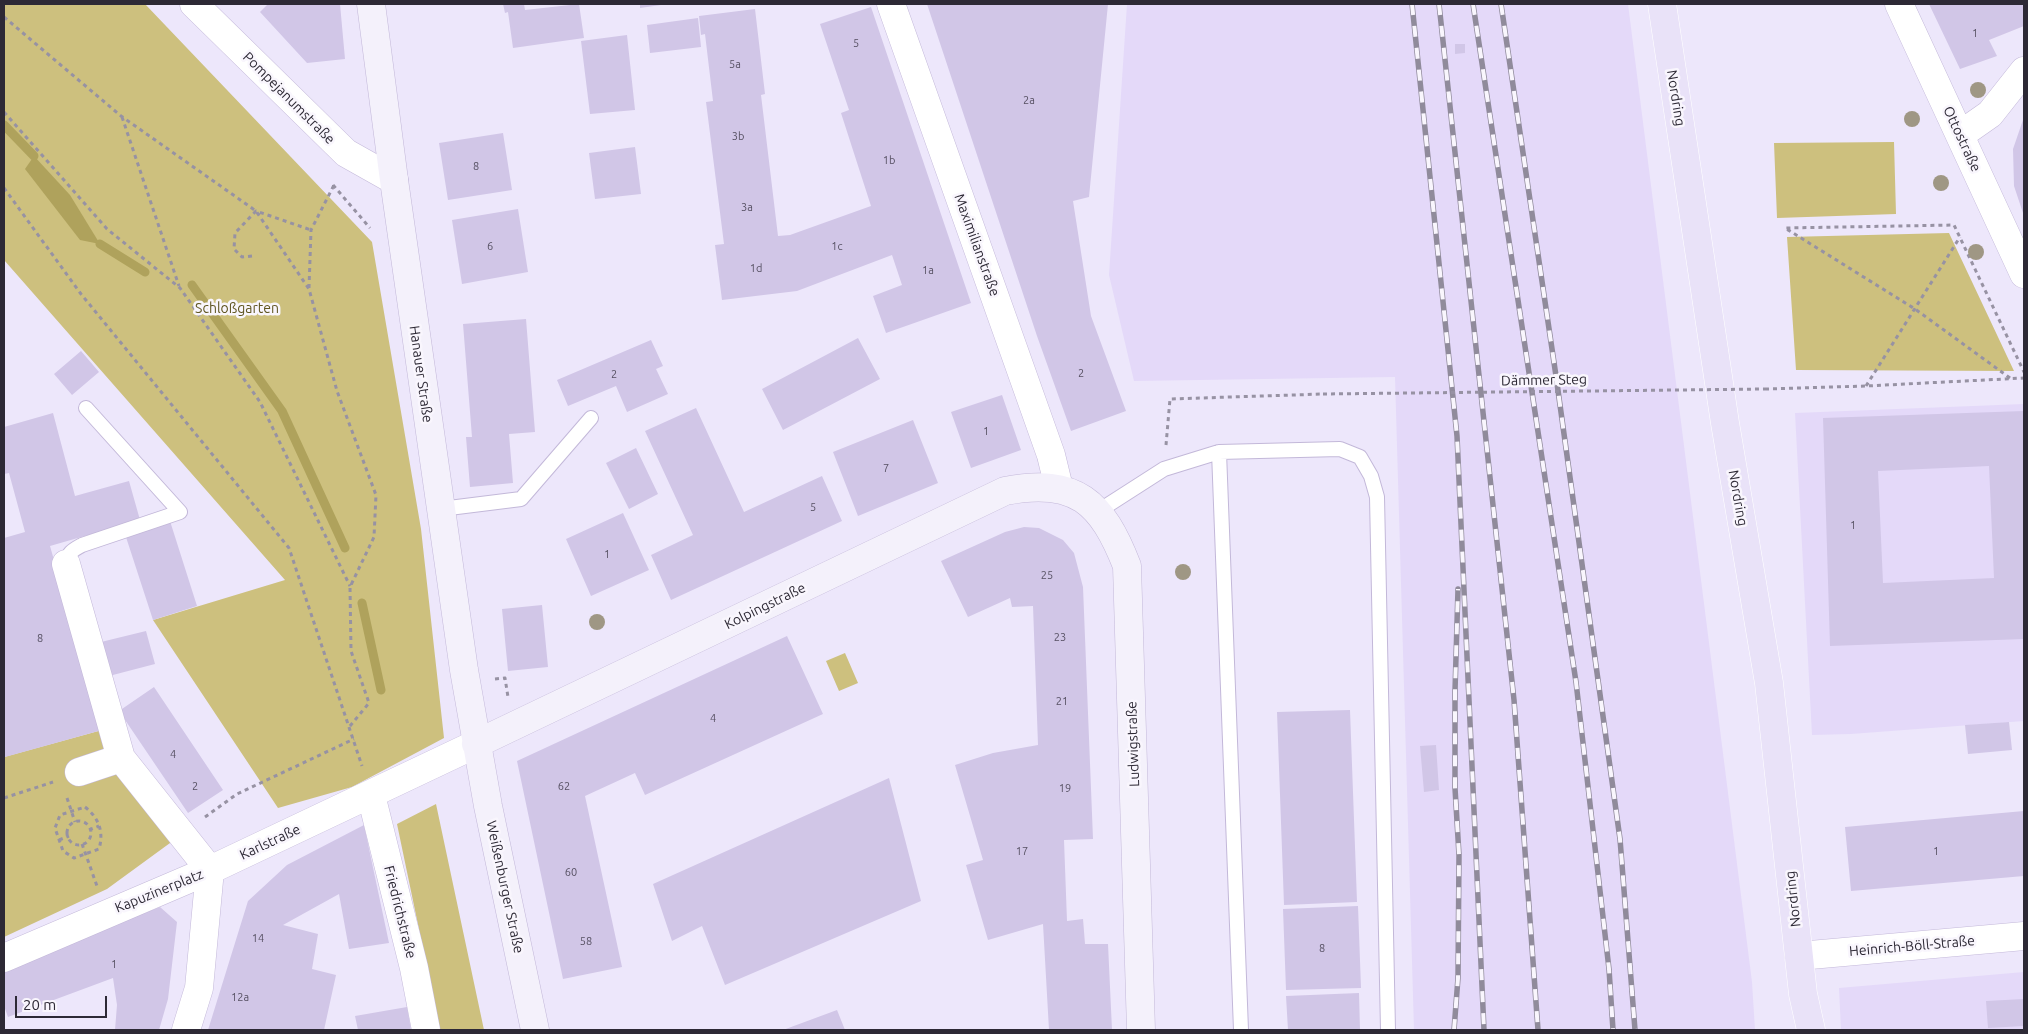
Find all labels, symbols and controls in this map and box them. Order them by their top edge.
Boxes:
house number: 1 [1972,26,1978,40]
house number: 5 [853,36,859,50]
street label: Pompejanumstraße [239,48,339,148]
house number: 5a [729,57,741,71]
street label: Nordring [1663,69,1689,127]
house number: 2a [1023,93,1035,107]
street label: Ottostraße [1940,104,1984,174]
house number: 3b [732,129,744,143]
house number: 1b [883,153,895,167]
house number: 8 [473,159,479,173]
street label: Maximilianstraße [951,191,1003,299]
house number: 3a [741,200,753,214]
house number: 6 [487,239,493,253]
house number: 1c [831,239,843,253]
house number: 1d [750,261,762,275]
house number: 1a [922,263,934,277]
park label: Schloßgarten [195,300,279,316]
street label: Hanauer Straße [406,324,436,424]
house number: 2 [1078,366,1084,380]
house number: 2 [611,367,617,381]
street label: Dämmer Steg [1501,371,1587,389]
house number: 1 [983,424,989,438]
house number: 7 [883,461,889,475]
street label: Nordring [1725,469,1751,527]
house number: 5 [810,500,816,514]
house number: 1 [1850,518,1856,532]
house number: 1 [604,547,610,561]
house number: 25 [1041,568,1053,582]
street label: Kolpingstraße [722,579,808,633]
house number: 23 [1054,630,1066,644]
house number: 8 [37,631,43,645]
house number: 21 [1056,694,1068,708]
street label: Ludwigstraße [1123,701,1143,787]
house number: 4 [710,711,716,725]
house number: 4 [170,747,176,761]
house number: 2 [192,779,198,793]
house number: 62 [558,779,570,793]
house number: 19 [1059,781,1071,795]
street label: Weißenburger Straße [483,819,527,955]
street label: Karlstraße [237,821,303,863]
house number: 17 [1016,844,1028,858]
house number: 1 [1933,844,1939,858]
street label: Friedrichstraße [380,864,420,960]
house number: 60 [565,865,577,879]
street label: Kapuzinerplatz [112,866,206,916]
street label: Nordring [1782,870,1804,928]
house number: 14 [252,931,264,945]
street label: Heinrich-Böll-Straße [1848,932,1976,960]
house number: 58 [580,934,592,948]
house number: 8 [1319,941,1325,955]
house number: 1 [111,957,117,971]
scale bar [18,986,110,1018]
house number: 12a [231,990,249,1004]
text: 20 m [23,996,56,1013]

